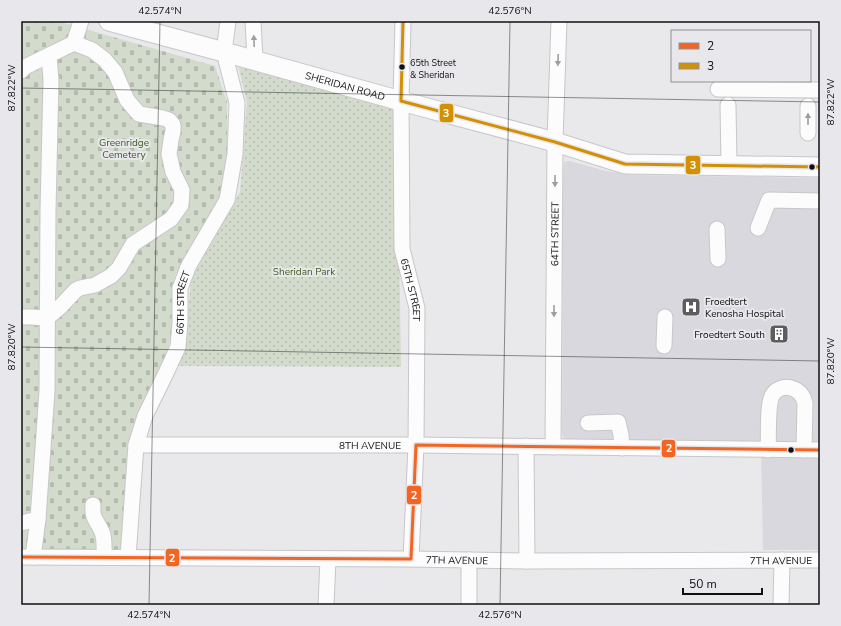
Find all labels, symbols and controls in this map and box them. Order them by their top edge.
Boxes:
text: 42.574°N [138,4,182,18]
text: 42.576°N [488,4,532,18]
legend [671,30,811,82]
one-way arrow [251,34,257,47]
text: 2 [707,38,714,54]
one-way arrow [555,54,561,67]
place label: 65th Street & Sheridan [410,57,457,81]
text: 3 [707,58,714,74]
marker: 65th Street & Sheridan [397,62,407,72]
text: 87.822°W [5,64,19,112]
street label: SHERIDAN ROAD [304,69,387,104]
text: 87.822°W [824,78,838,126]
line badge: 3 [439,103,454,123]
text: 3 [443,106,449,121]
one-way arrow [805,112,811,125]
park label: Greenridge Cemetery [99,136,149,162]
line badge: 3 [685,155,701,175]
text: 3 [690,158,696,173]
unlabelled marker [807,162,817,172]
one-way arrow [552,175,558,188]
street label: 64TH STREET [548,202,563,266]
street label: 65TH STREET [397,257,423,321]
park label: Sheridan Park [273,265,336,279]
street label: 66TH STREET [173,269,194,335]
place label: Froedtert Kenosha Hospital [705,295,784,321]
hospital icon: Froedtert Kenosha Hospital [680,296,702,318]
one-way arrow [551,305,557,318]
text: 87.820°W [5,323,19,371]
building icon: Froedtert South [768,323,790,345]
place label: Froedtert South [694,328,765,342]
text: 87.820°W [824,337,838,385]
street label: 8TH AVENUE [339,439,401,453]
line badge: 2 [661,439,676,458]
text: 2 [666,441,673,456]
unlabelled marker [786,445,796,455]
line badge: 2 [406,485,422,505]
text: 2 [411,488,418,503]
line badge: 2 [165,548,180,567]
text: 2 [169,551,176,566]
street label: 7TH AVENUE [426,553,488,568]
street label: 7TH AVENUE [750,554,812,568]
scale bar [683,570,762,596]
text: 50 m [689,576,717,592]
text: 42.574°N [127,608,171,622]
text: 42.576°N [478,608,522,622]

